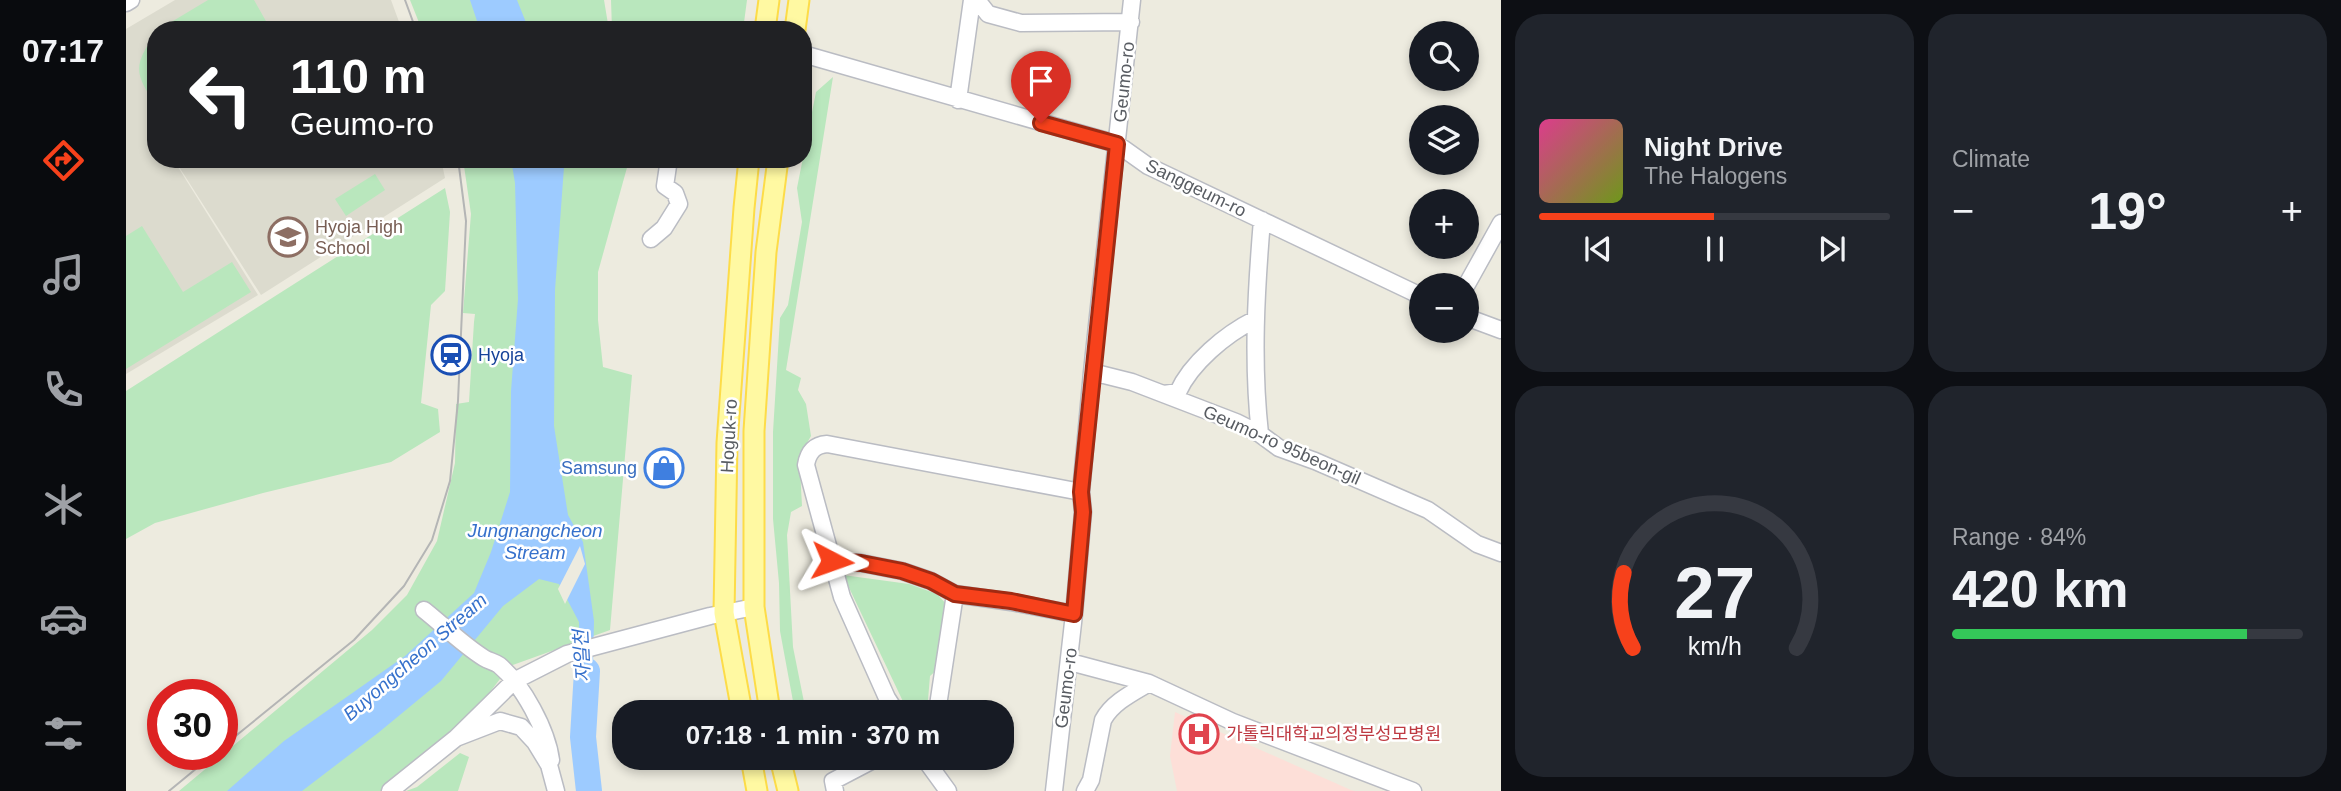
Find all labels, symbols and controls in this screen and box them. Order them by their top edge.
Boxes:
map controls [1409,21,1479,343]
button: search [1409,21,1479,91]
text: 07:17 [22,33,104,69]
street label: Geumo-ro [1110,41,1138,123]
icon: left [175,49,266,140]
text: 110 m [290,49,426,103]
pin [1011,51,1071,123]
icon: arrive [1022,62,1060,100]
button: layers [1409,105,1479,175]
text: Geumo-ro [290,106,434,142]
text: Night Drive [1644,132,1783,162]
icon: directions [39,136,88,185]
text: Climate [1952,146,2030,172]
street label: Sanggeum-ro [1143,155,1249,221]
text: The Halogens [1644,163,1787,189]
text: 19° [2088,182,2167,240]
button: + [1409,189,1479,259]
text: − [1952,190,1974,232]
text: + [2281,190,2303,232]
school or university icon: Hyoja High School [267,216,309,258]
place label: Hyoja High School [315,217,403,258]
icon: previous [1579,230,1617,268]
icon: pause [1696,230,1734,268]
icon: next [1813,230,1851,268]
icon: music [39,250,88,299]
button: − [1409,273,1479,343]
station icon: Hyoja [430,334,472,376]
place label: Hyoja [478,345,525,365]
icon: phone [39,365,88,414]
street label: Hoguk-ro [717,399,741,473]
street label: Geumo-ro 95beon-gil [1200,401,1364,489]
shop icon: Samsung [643,447,685,489]
place label: Samsung [561,458,637,478]
icon: climate [39,480,88,529]
water label: Jungnangcheon Stream [466,520,603,563]
position arrow [795,524,869,598]
text: Range · 84% [1952,524,2086,550]
text: 27 [1674,552,1755,633]
text: 420 km [1952,560,2128,618]
water label: Buyongcheon Stream [339,589,491,725]
icon: car [39,594,88,643]
water label: 자일천 [570,628,594,683]
text: km/h [1687,631,1742,659]
street label: Geumo-ro [1051,647,1081,729]
speed limit sign: 30 [147,679,238,770]
icon: filters [39,709,88,758]
hospital icon: 가톨릭대학교의정부성모병원 [1178,713,1220,755]
text: 07:18 · 1 min · 370 m [686,720,940,750]
place label: 가톨릭대학교의정부성모병원 [1226,724,1441,744]

